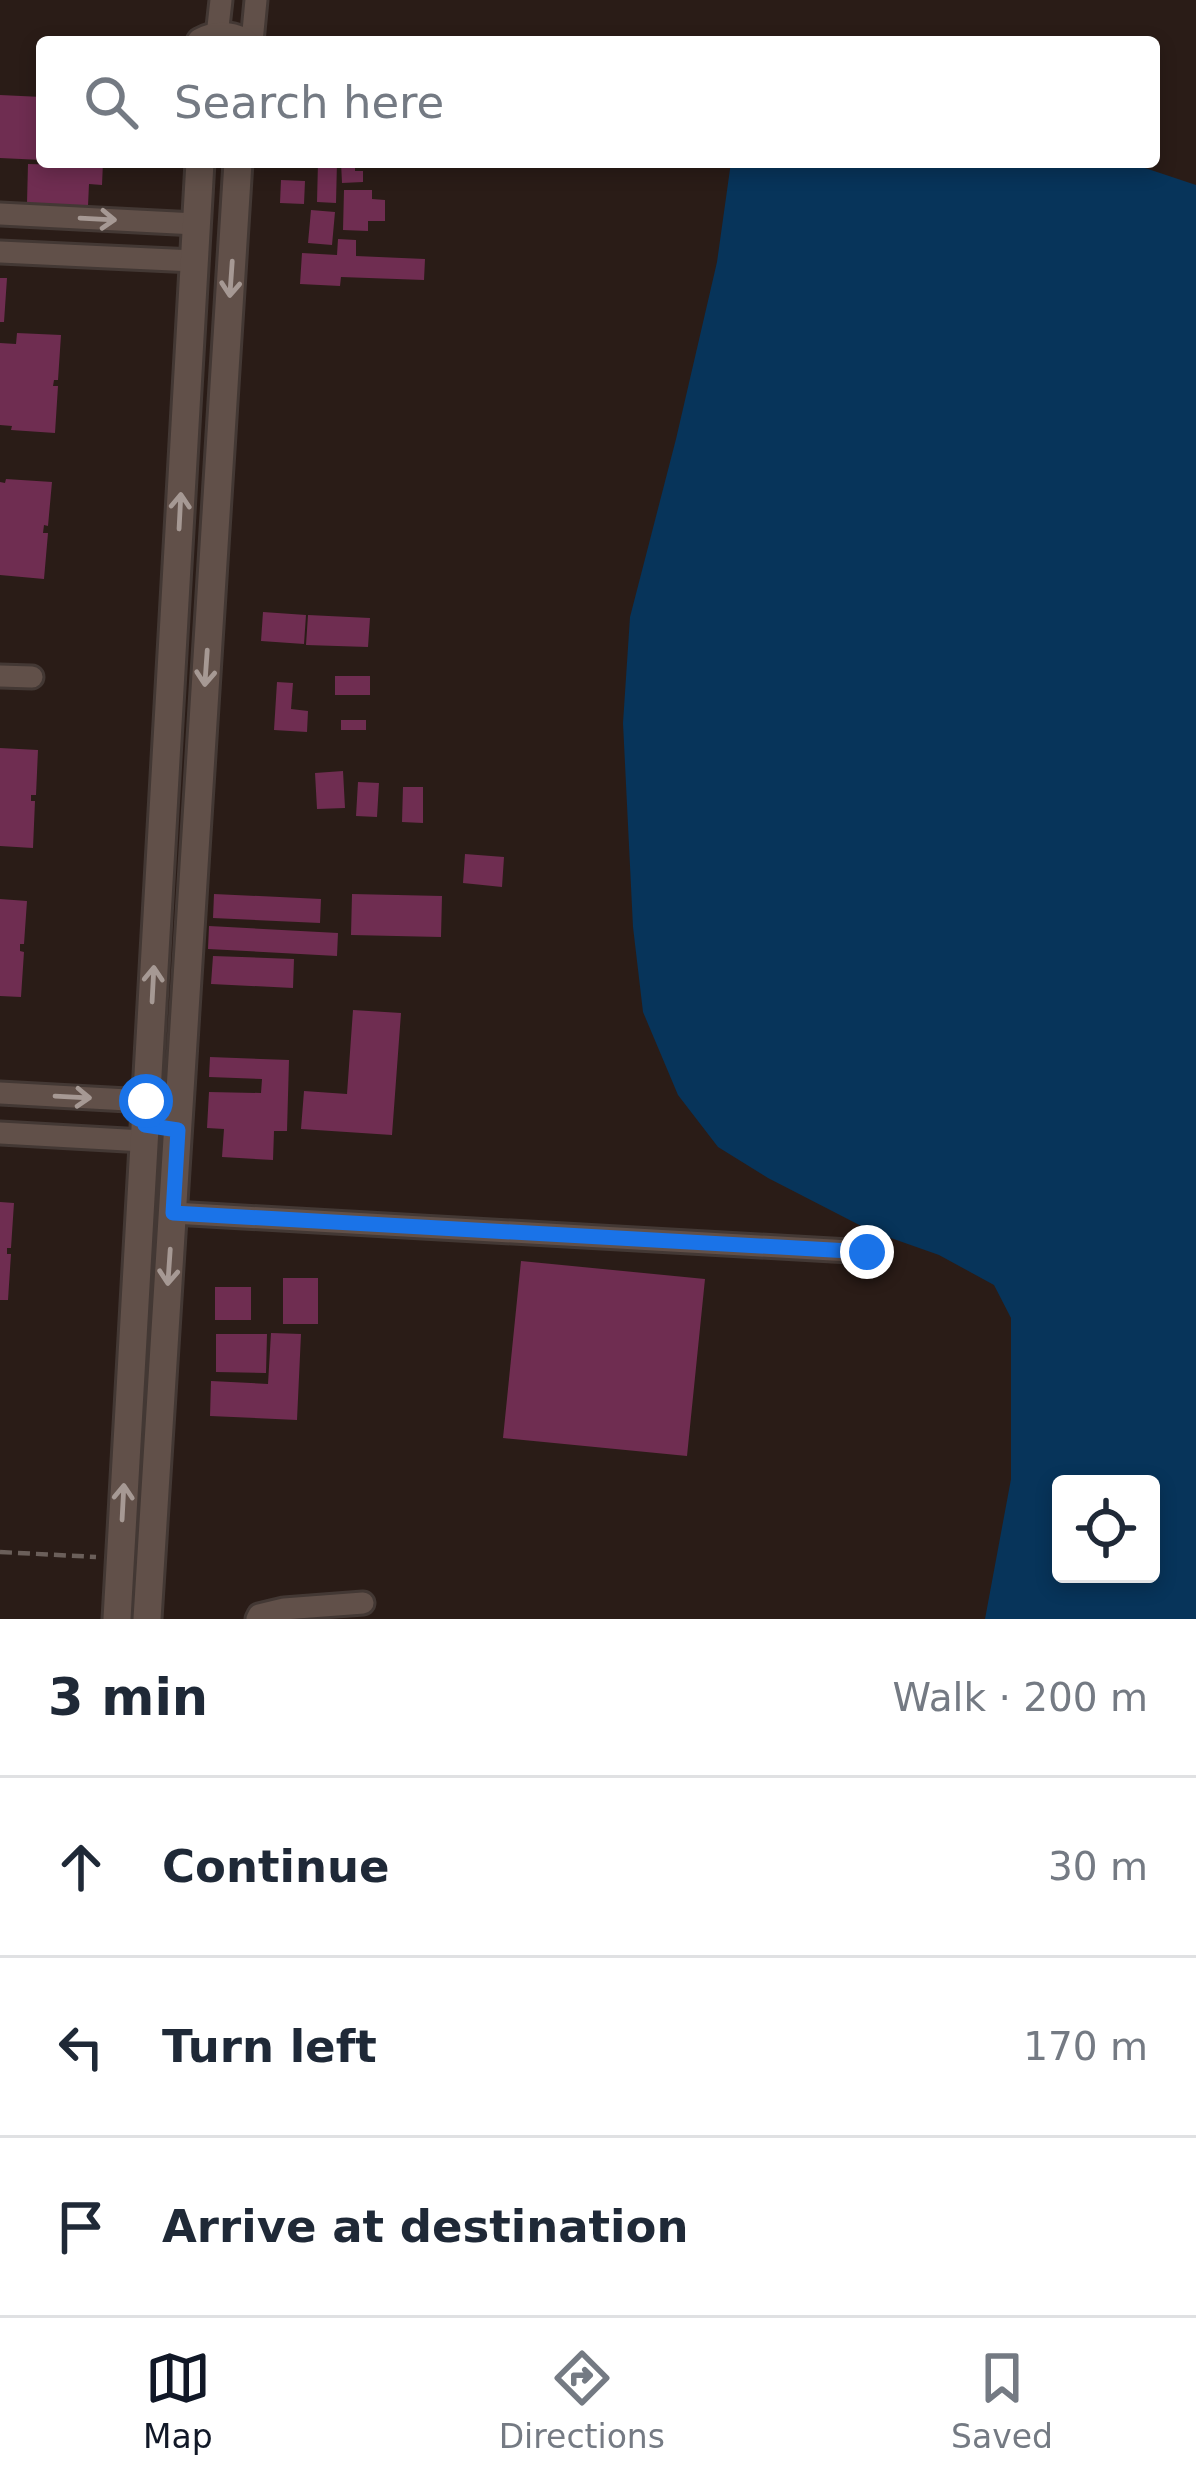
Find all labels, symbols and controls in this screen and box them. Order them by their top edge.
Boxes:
search box [36,36,1160,168]
icon: search [78,69,144,135]
text: Search here [174,76,444,129]
one-way arrow [78,208,117,231]
one-way arrow [219,259,242,298]
one-way arrow [169,492,192,531]
one-way arrow [195,648,218,687]
one-way arrow [142,965,165,1004]
route start [119,1074,173,1128]
one-way arrow [53,1086,92,1109]
route end [840,1225,894,1279]
one-way arrow [158,1247,181,1286]
map controls [1052,1475,1160,1583]
button: locate [1052,1475,1160,1583]
one-way arrow [112,1483,135,1522]
text: 3 min [48,1668,208,1727]
text: Walk · 200 m [893,1675,1148,1720]
icon: ahead [48,1834,114,1900]
text: Continue [162,1840,390,1893]
text: 30 m [1048,1844,1148,1889]
icon: left [48,2014,114,2080]
text: Turn left [162,2020,377,2073]
text: 170 m [1023,2024,1148,2069]
icon: arrive [48,2194,114,2260]
text: Arrive at destination [162,2200,688,2253]
tab: Map [143,2345,213,2456]
tab: Directions [499,2345,665,2456]
tab: Saved [951,2345,1053,2456]

